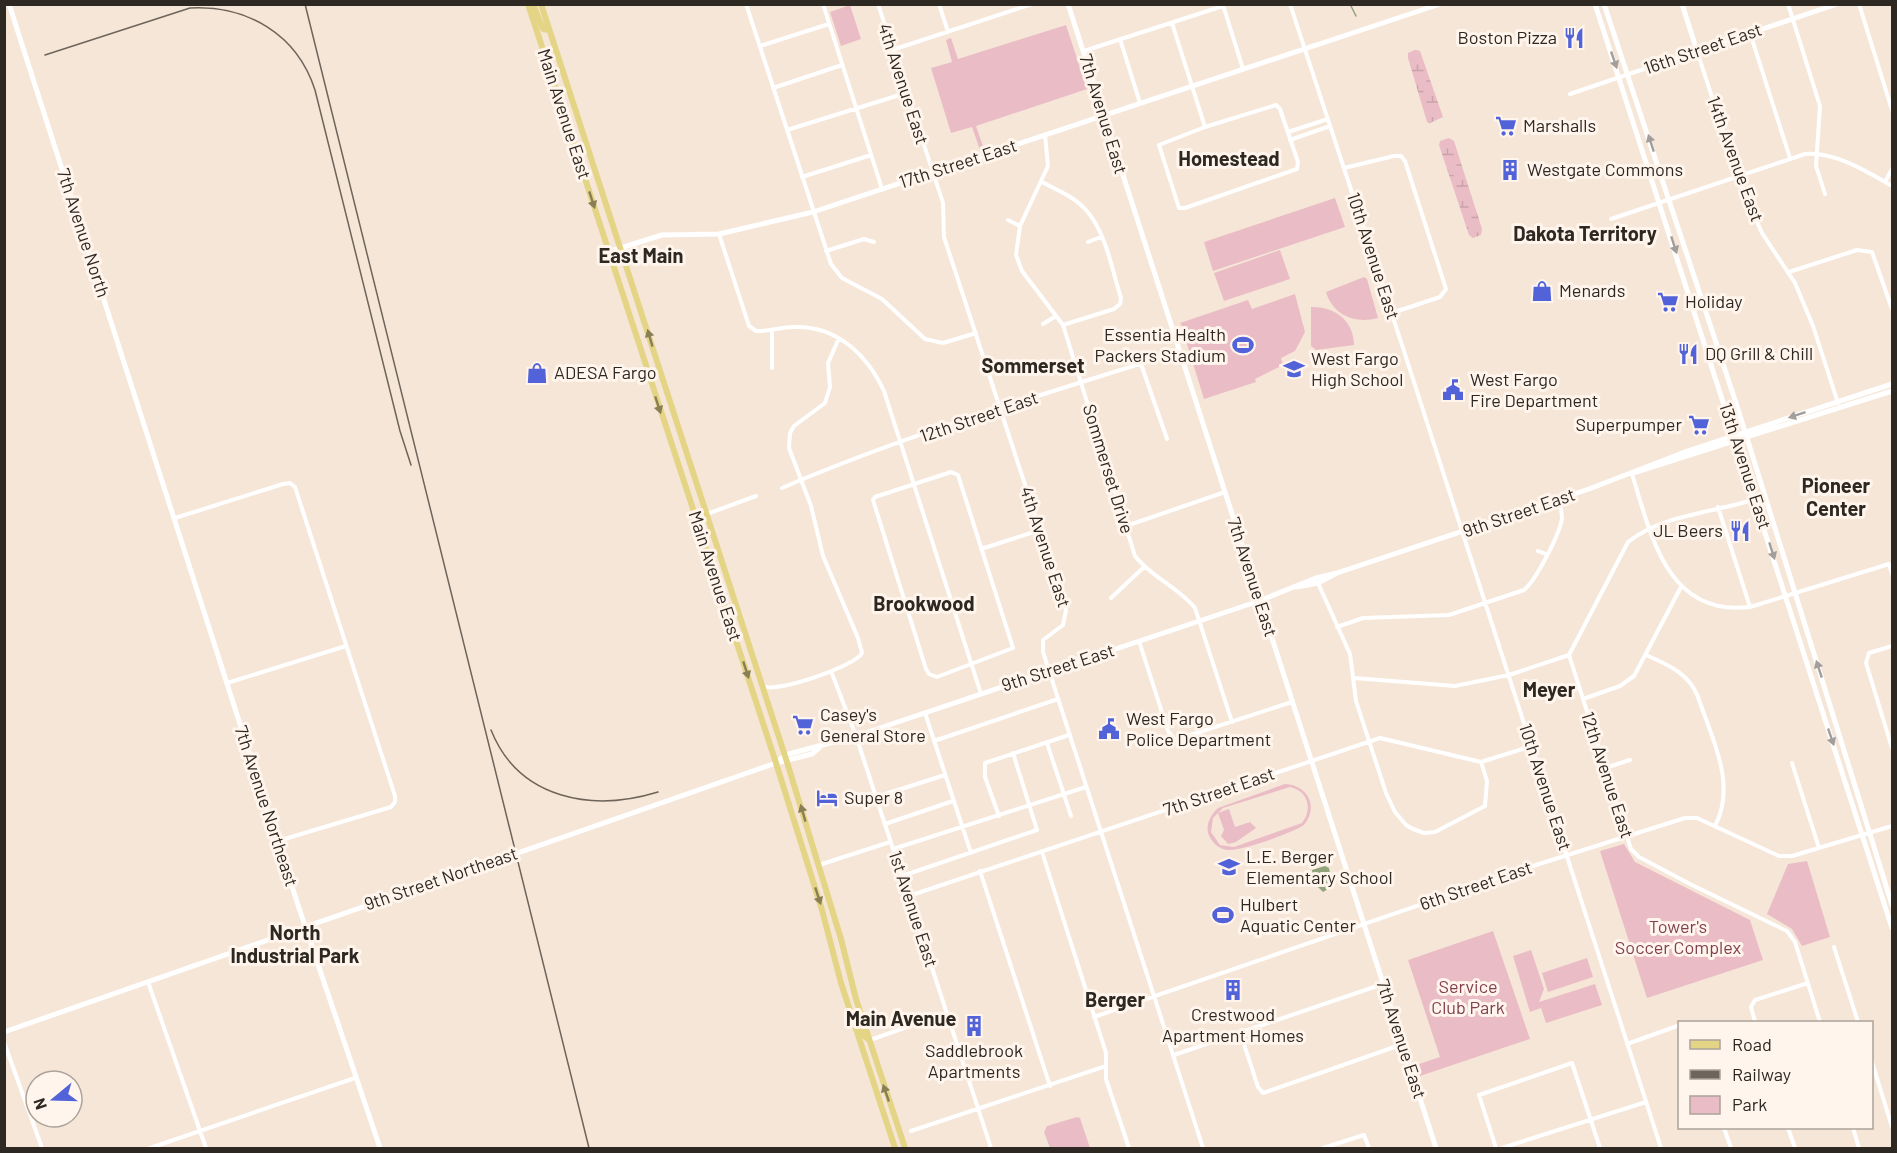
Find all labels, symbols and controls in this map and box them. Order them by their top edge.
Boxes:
street label: 16th Street East [1641,18,1765,79]
street label: 4th Avenue East [874,20,934,147]
place label: Boston Pizza [1457,26,1557,48]
restaurant icon: Boston Pizza [1562,26,1586,50]
street label: Main Avenue East [533,46,596,182]
street label: 7th Avenue East [1075,51,1133,176]
one-way arrow [1609,51,1619,69]
street label: 14th Avenue East [1703,93,1769,225]
supermarket icon: Marshalls [1494,114,1518,138]
place label: Marshalls [1523,114,1596,136]
street label: 17th Street East [896,134,1019,192]
one-way arrow [1646,134,1656,152]
district label: Homestead [1178,146,1280,170]
building icon: Westgate Commons [1498,158,1522,182]
place label: Westgate Commons [1527,158,1683,180]
street label: 7th Avenue North [53,165,115,300]
street label: 10th Avenue East [1343,189,1405,322]
one-way arrow [588,191,597,209]
district label: Dakota Territory [1513,221,1657,245]
one-way arrow [1670,236,1679,254]
district label: East Main [599,243,683,267]
shop icon: Menards [1530,279,1554,303]
place label: Menards [1559,279,1625,301]
supermarket icon: Holiday [1656,290,1680,314]
place label: Holiday [1685,290,1743,312]
place label: Essentia Health Packers Stadium [1095,323,1226,366]
one-way arrow [645,328,655,347]
sports icon: Essentia Health Packers Stadium [1231,333,1255,357]
restaurant icon: DQ Grill & Chill [1676,342,1700,366]
place label: DQ Grill & Chill [1705,342,1813,364]
place label: West Fargo High School [1311,347,1404,390]
district label: Sommerset [981,353,1085,377]
school or university icon: West Fargo High School [1282,357,1306,381]
shop icon: ADESA Fargo [525,361,549,385]
place label: ADESA Fargo [554,361,657,383]
place label: West Fargo Fire Department [1470,368,1598,411]
public building icon: West Fargo Fire Department [1441,378,1465,402]
street label: 12th Street East [917,385,1041,447]
one-way arrow [654,396,664,414]
street label: 13th Avenue East [1715,400,1777,532]
street label: Sommerset Drive [1079,401,1139,536]
one-way arrow [1788,411,1806,420]
place label: Superpumper [1575,413,1682,435]
supermarket icon: Superpumper [1687,413,1711,437]
district label: Pioneer Center [1802,473,1871,520]
street label: 4th Avenue East [1016,483,1076,610]
street label: 9th Street East [1460,483,1578,542]
street label: Main Avenue East [684,508,747,644]
street label: 7th Avenue East [1223,514,1283,639]
place label: JL Beers [1653,519,1723,541]
restaurant icon: JL Beers [1728,519,1752,543]
one-way arrow [1768,542,1777,560]
district label: Brookwood [873,591,975,615]
street label: 9th Street East [999,638,1117,696]
one-way arrow [1814,660,1823,678]
one-way arrow [741,661,751,679]
district label: Meyer [1523,677,1576,701]
place label: Casey's General Store [820,703,926,746]
place label: West Fargo Police Department [1126,707,1271,750]
street label: 12th Avenue East [1577,709,1639,841]
supermarket icon: Casey's General Store [791,713,815,737]
public building icon: West Fargo Police Department [1097,717,1121,741]
street label: 10th Avenue East [1515,720,1577,853]
street label: 7th Avenue Northeast [231,722,303,889]
one-way arrow [1827,728,1836,746]
street label: 7th Street East [1160,762,1277,820]
hotel icon: Super 8 [815,786,839,810]
place label: Super 8 [844,786,903,808]
one-way arrow [798,804,807,822]
street label: 9th Street Northeast [361,841,520,915]
place label: L.E. Berger Elementary School [1246,845,1393,888]
street label: 1st Avenue East [885,848,943,970]
school or university icon: L.E. Berger Elementary School [1217,855,1241,879]
street label: 6th Street East [1417,856,1535,915]
one-way arrow [814,887,823,905]
place label: Hulbert Aquatic Center [1240,893,1356,936]
sports icon: Hulbert Aquatic Center [1211,903,1235,927]
park label: Tower's Soccer Complex [1615,915,1742,958]
district label: North Industrial Park [231,920,360,967]
park label: Service Club Park [1431,975,1505,1018]
street label: 7th Avenue East [1372,976,1432,1101]
building icon: Crestwood Apartment Homes [1221,978,1245,1002]
district label: Berger [1085,987,1145,1011]
place label: Crestwood Apartment Homes [1162,1003,1304,1046]
district label: Main Avenue [846,1006,956,1030]
building icon: Saddlebrook Apartments [962,1014,986,1038]
legend [1678,1021,1873,1129]
text: Road [1732,1033,1772,1055]
place label: Saddlebrook Apartments [925,1039,1023,1082]
text: Railway [1732,1063,1791,1085]
north arrow [24,1069,84,1129]
one-way arrow [881,1084,891,1102]
text: Park [1732,1093,1767,1115]
text: N [29,1096,50,1112]

